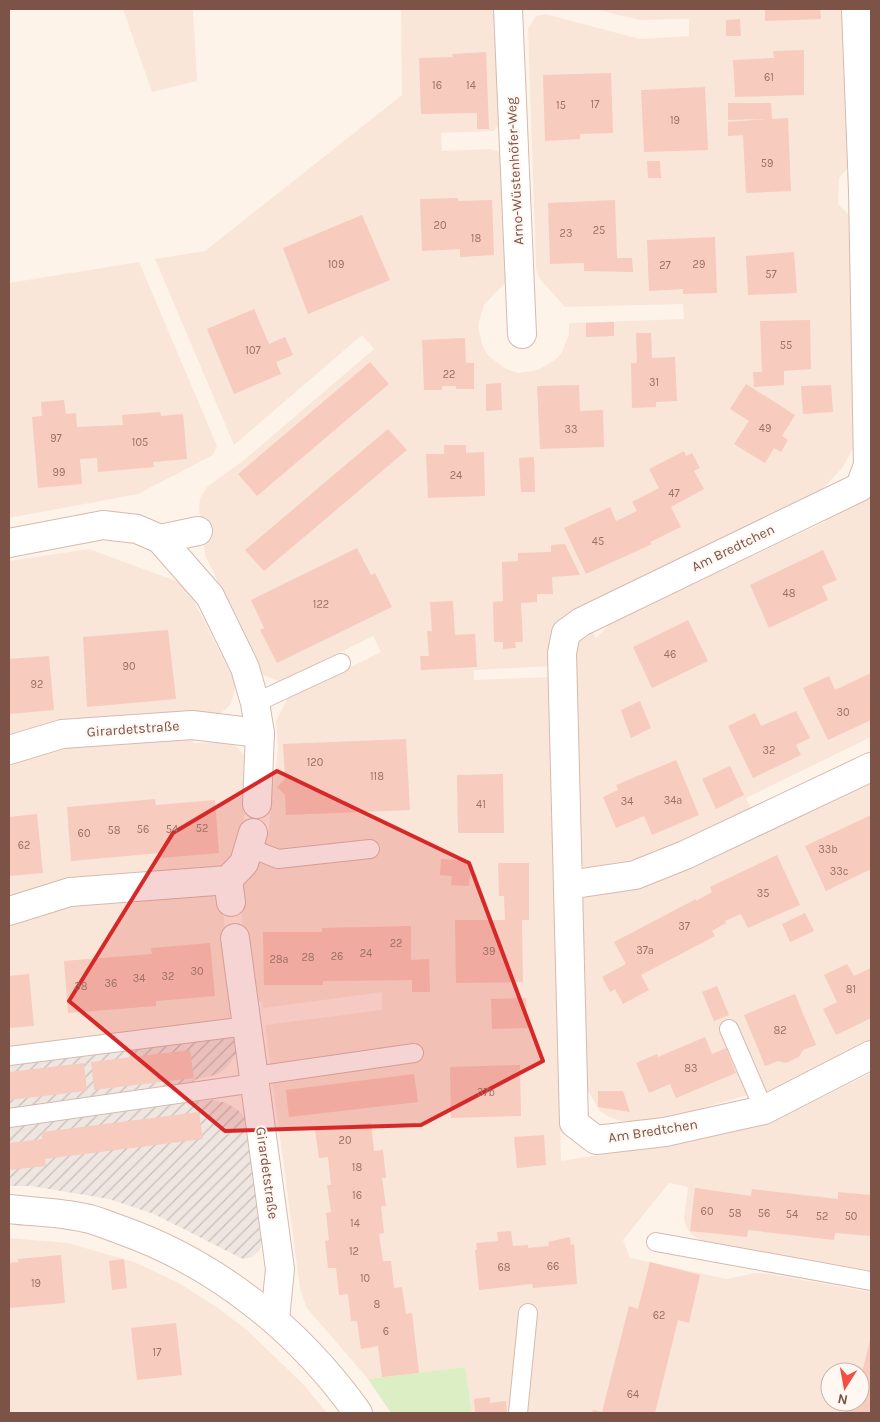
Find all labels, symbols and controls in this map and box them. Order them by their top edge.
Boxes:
house number: 61 [764,71,774,84]
house number: 16 [432,79,442,92]
house number: 14 [466,79,476,92]
street label: Arno-Wüstenhöfer-Weg [503,97,527,245]
house number: 17 [591,98,599,111]
house number: 15 [556,99,566,112]
house number: 19 [670,114,680,127]
house number: 59 [761,157,773,170]
house number: 20 [434,219,446,232]
house number: 25 [593,224,605,237]
house number: 23 [560,227,572,240]
house number: 18 [471,232,481,245]
house number: 109 [328,258,344,271]
house number: 29 [693,258,705,271]
house number: 27 [659,259,671,272]
house number: 57 [765,268,777,281]
house number: 55 [780,339,792,352]
house number: 107 [245,344,261,357]
house number: 22 [443,368,455,381]
house number: 31 [649,376,659,389]
house number: 49 [759,422,771,435]
house number: 33 [565,423,578,436]
house number: 97 [50,432,62,445]
house number: 105 [132,436,148,449]
house number: 99 [53,466,65,479]
house number: 24 [450,469,462,482]
house number: 47 [668,487,680,500]
street label: Am Bredtchen [689,521,777,575]
house number: 45 [592,535,604,548]
house number: 48 [783,587,796,600]
house number: 122 [313,598,329,611]
house number: 46 [664,648,676,661]
house number: 90 [123,660,135,673]
house number: 92 [31,678,43,691]
house number: 30 [836,706,850,719]
street label: Girardetstraße [86,717,180,741]
house number: 32 [763,744,775,757]
house number: 120 [307,756,323,769]
house number: 118 [370,770,384,783]
house number: 34a [664,794,682,807]
house number: 34 [621,795,633,808]
house number: 41 [476,798,486,811]
house number: 52 [196,822,208,835]
house number: 56 [137,823,149,836]
house number: 54 [166,823,178,836]
house number: 58 [108,824,121,837]
house number: 60 [78,827,90,840]
house number: 62 [18,839,30,852]
house number: 33b [818,843,838,856]
house number: 33c [830,865,849,878]
house number: 35 [757,887,769,900]
house number: 37 [678,920,690,933]
house number: 22 [390,937,402,950]
house number: 37a [636,944,654,957]
house number: 39 [483,945,495,958]
house number: 24 [360,947,372,960]
house number: 26 [331,950,343,963]
house number: 28 [301,951,315,964]
house number: 28a [269,953,289,966]
house number: 30 [190,965,204,978]
house number: 32 [162,970,174,983]
house number: 34 [133,972,145,985]
house number: 36 [105,977,117,990]
house number: 38 [74,980,88,993]
house number: 81 [846,983,856,996]
house number: 82 [773,1024,787,1037]
house number: 83 [684,1062,698,1075]
house number: 37b [477,1086,495,1099]
street label: Am Bredtchen [607,1116,699,1146]
street label: Girardetstraße [252,1126,282,1220]
house number: 20 [339,1134,351,1147]
house number: 18 [352,1161,362,1174]
house number: 16 [352,1189,362,1202]
house number: 60 [701,1205,713,1218]
house number: 58 [729,1207,742,1220]
house number: 56 [758,1207,770,1220]
house number: 54 [786,1208,798,1221]
house number: 52 [816,1210,828,1223]
house number: 50 [845,1210,857,1223]
house number: 14 [350,1217,360,1230]
house number: 12 [349,1245,359,1258]
house number: 66 [547,1260,559,1273]
house number: 68 [497,1261,511,1274]
house number: 10 [360,1272,370,1285]
house number: 19 [31,1277,41,1290]
house number: 8 [374,1298,381,1311]
house number: 62 [653,1309,665,1322]
house number: 6 [383,1325,389,1338]
house number: 17 [153,1346,161,1359]
north arrow [820,1362,870,1412]
house number: 64 [627,1388,639,1401]
text: N [836,1390,849,1409]

